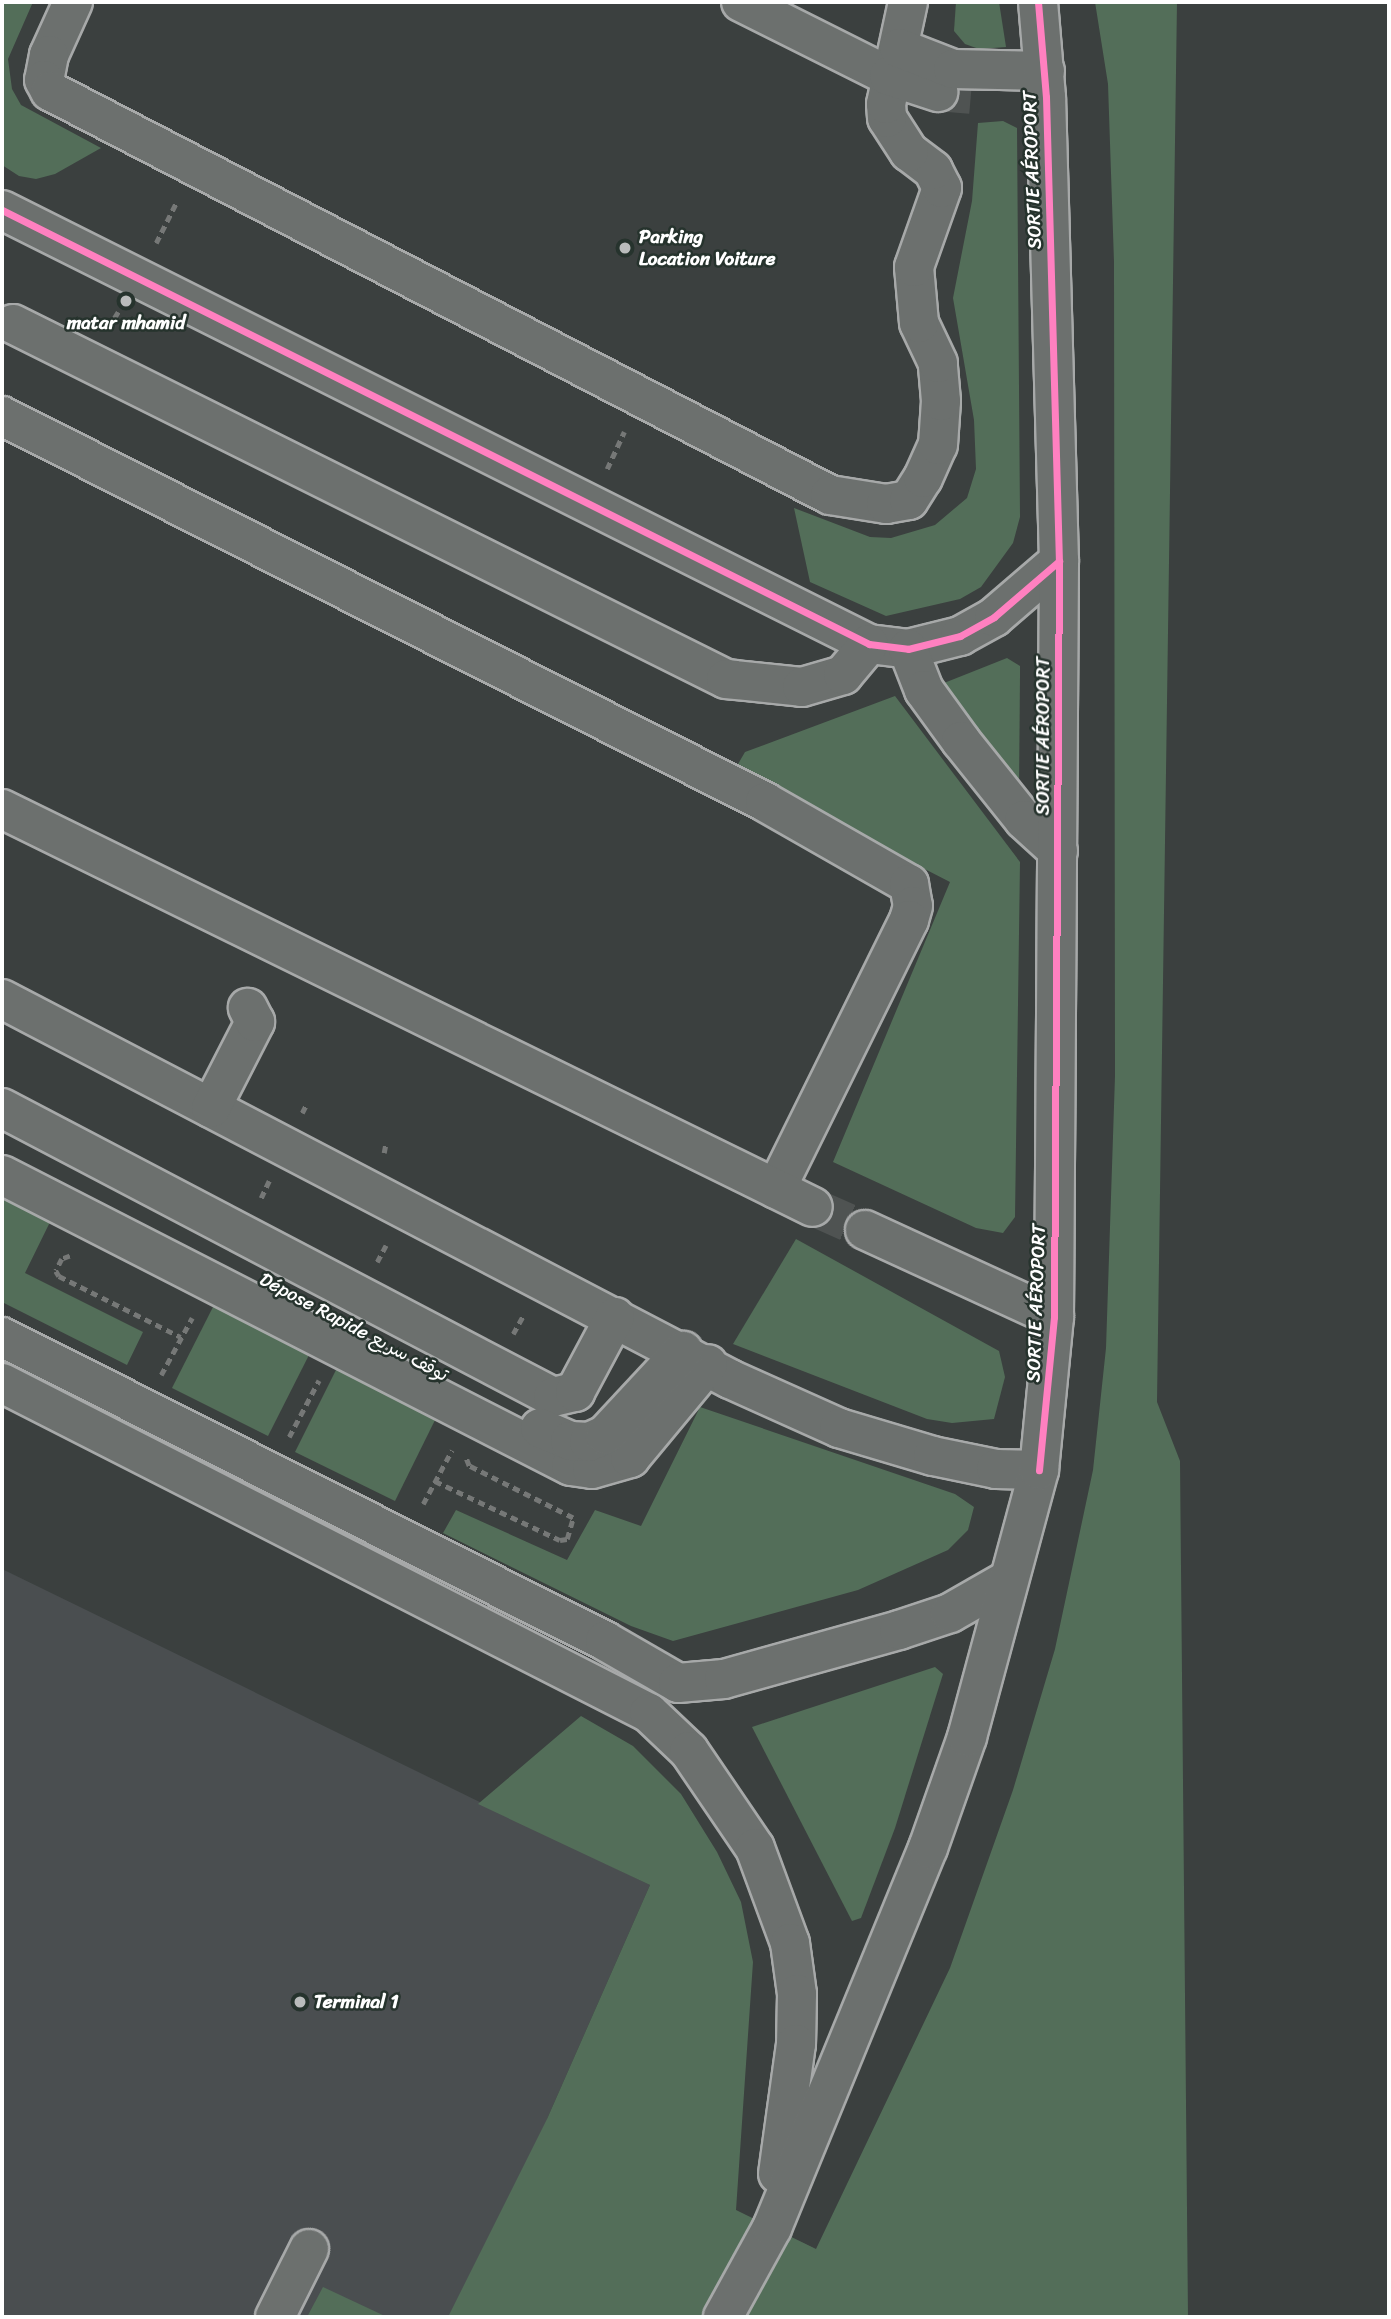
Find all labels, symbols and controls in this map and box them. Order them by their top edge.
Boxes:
street label: SORTIE AÉROPORT [1018,90,1046,250]
place label: Parking Location Voiture [639,226,776,270]
marker: Parking Location Voiture [617,240,633,256]
marker: matar mhamid [118,293,134,309]
place label: matar mhamid [67,312,185,334]
street label: SORTIE AÉROPORT [1032,657,1054,815]
street label: SORTIE AÉROPORT [1022,1223,1050,1383]
street label: Dépose Rapide توقف سريع [256,1268,452,1386]
place label: Terminal 1 [314,1991,399,2013]
marker: Terminal 1 [292,1994,308,2010]

